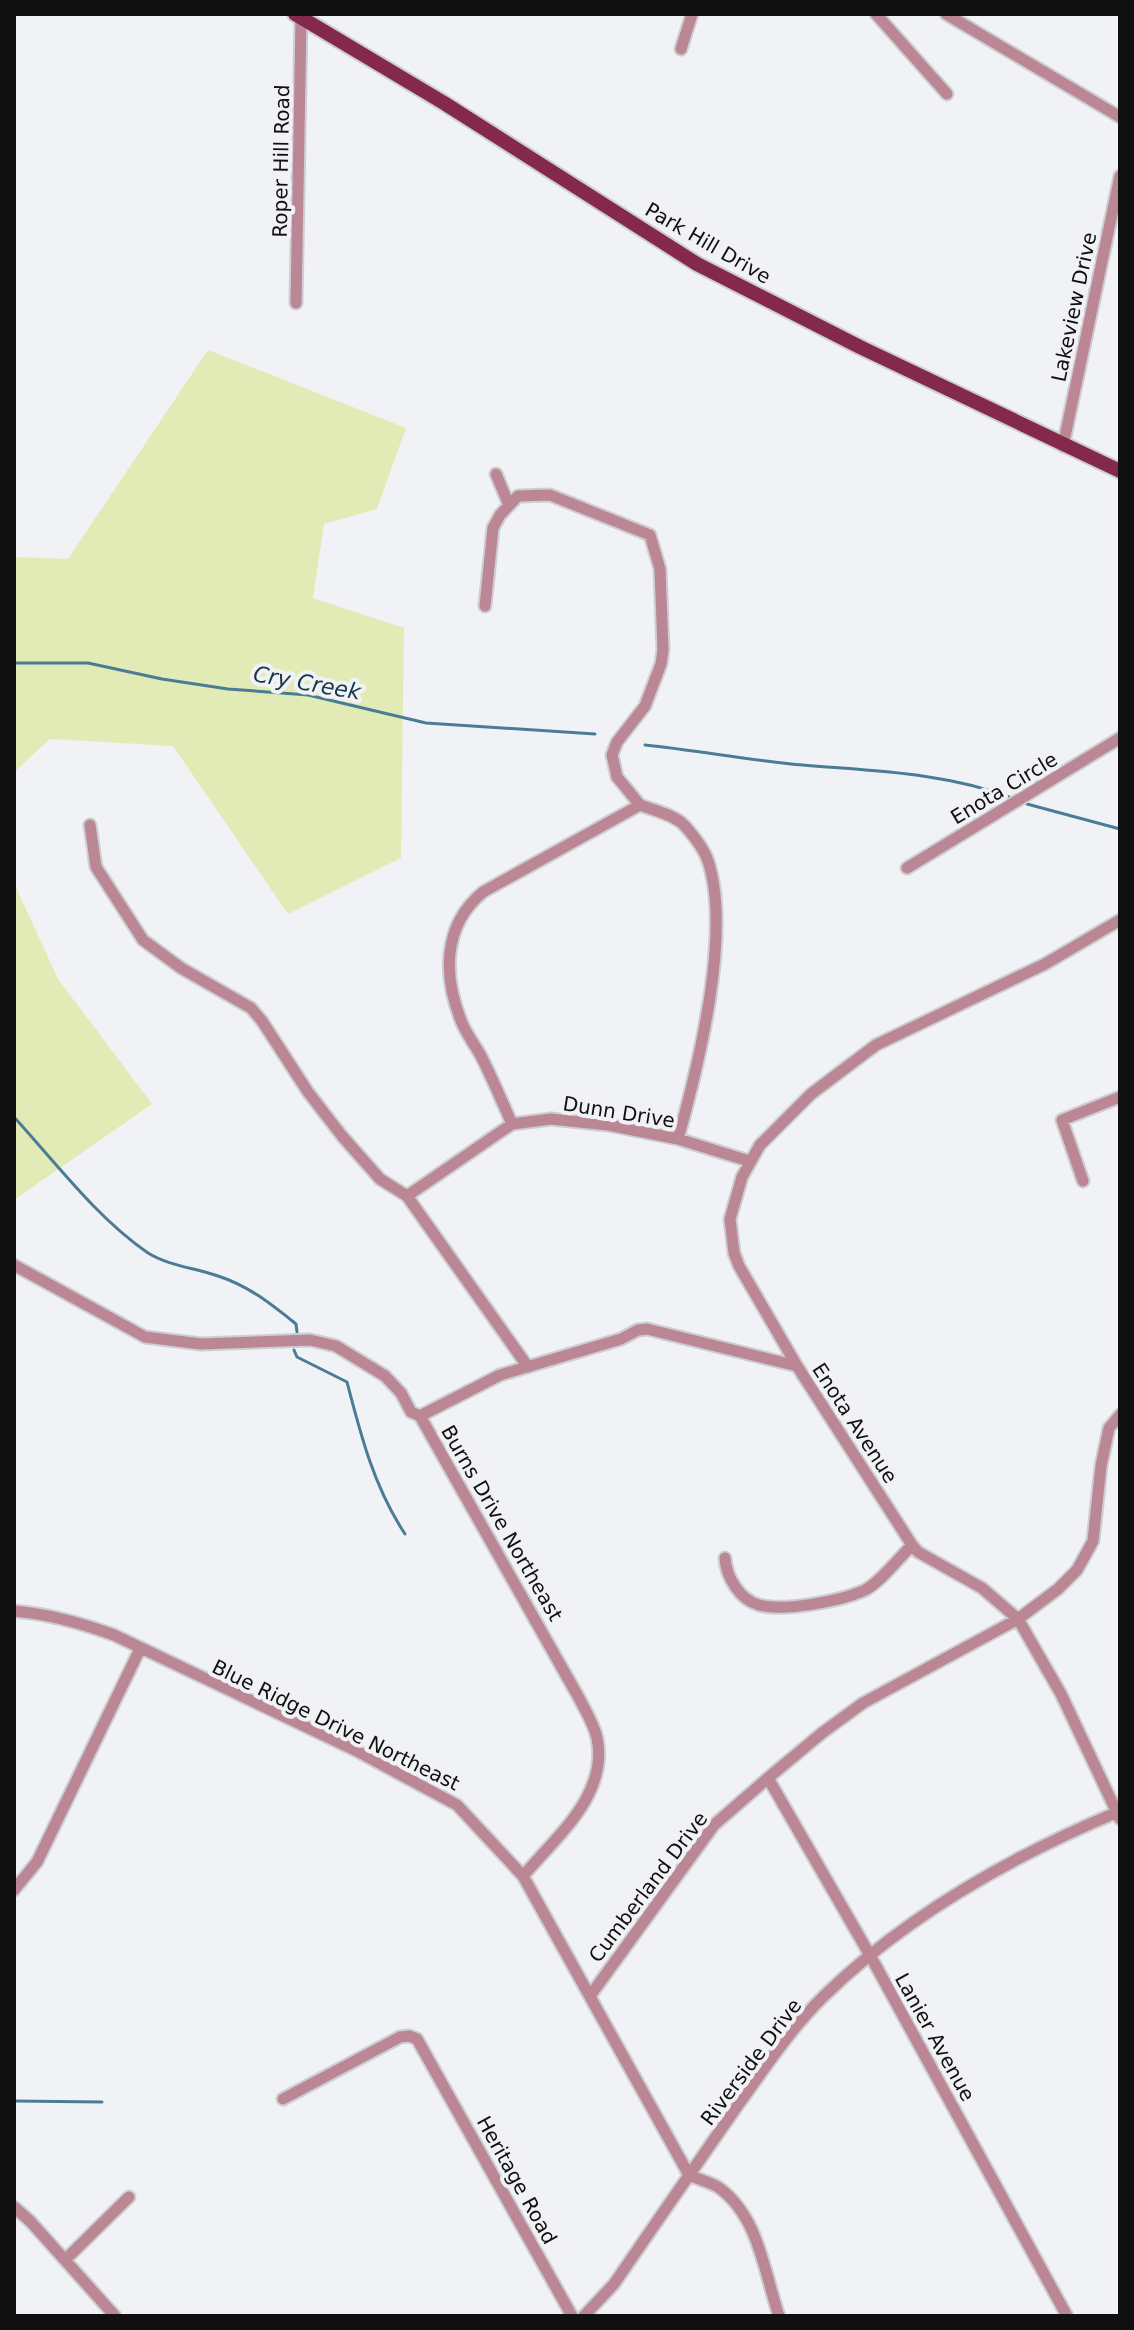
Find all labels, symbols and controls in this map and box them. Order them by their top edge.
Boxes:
street label: Roper Hill Road [268,84,294,238]
street label: Park Hill Drive [641,197,775,289]
street label: Lakeview Drive [1046,230,1102,384]
water label: Cry Creek [251,661,364,705]
street label: Enota Circle [946,747,1062,829]
street label: Dunn Drive [561,1091,677,1133]
street label: Enota Avenue [807,1358,903,1488]
street label: Burns Drive Northeast [436,1421,568,1625]
street label: Blue Ridge Drive Northeast [208,1654,464,1796]
street label: Cumberland Drive [584,1807,712,1967]
street label: Lanier Avenue [890,1969,980,2105]
street label: Riverside Drive [696,1994,806,2130]
street label: Heritage Road [472,2112,562,2248]

